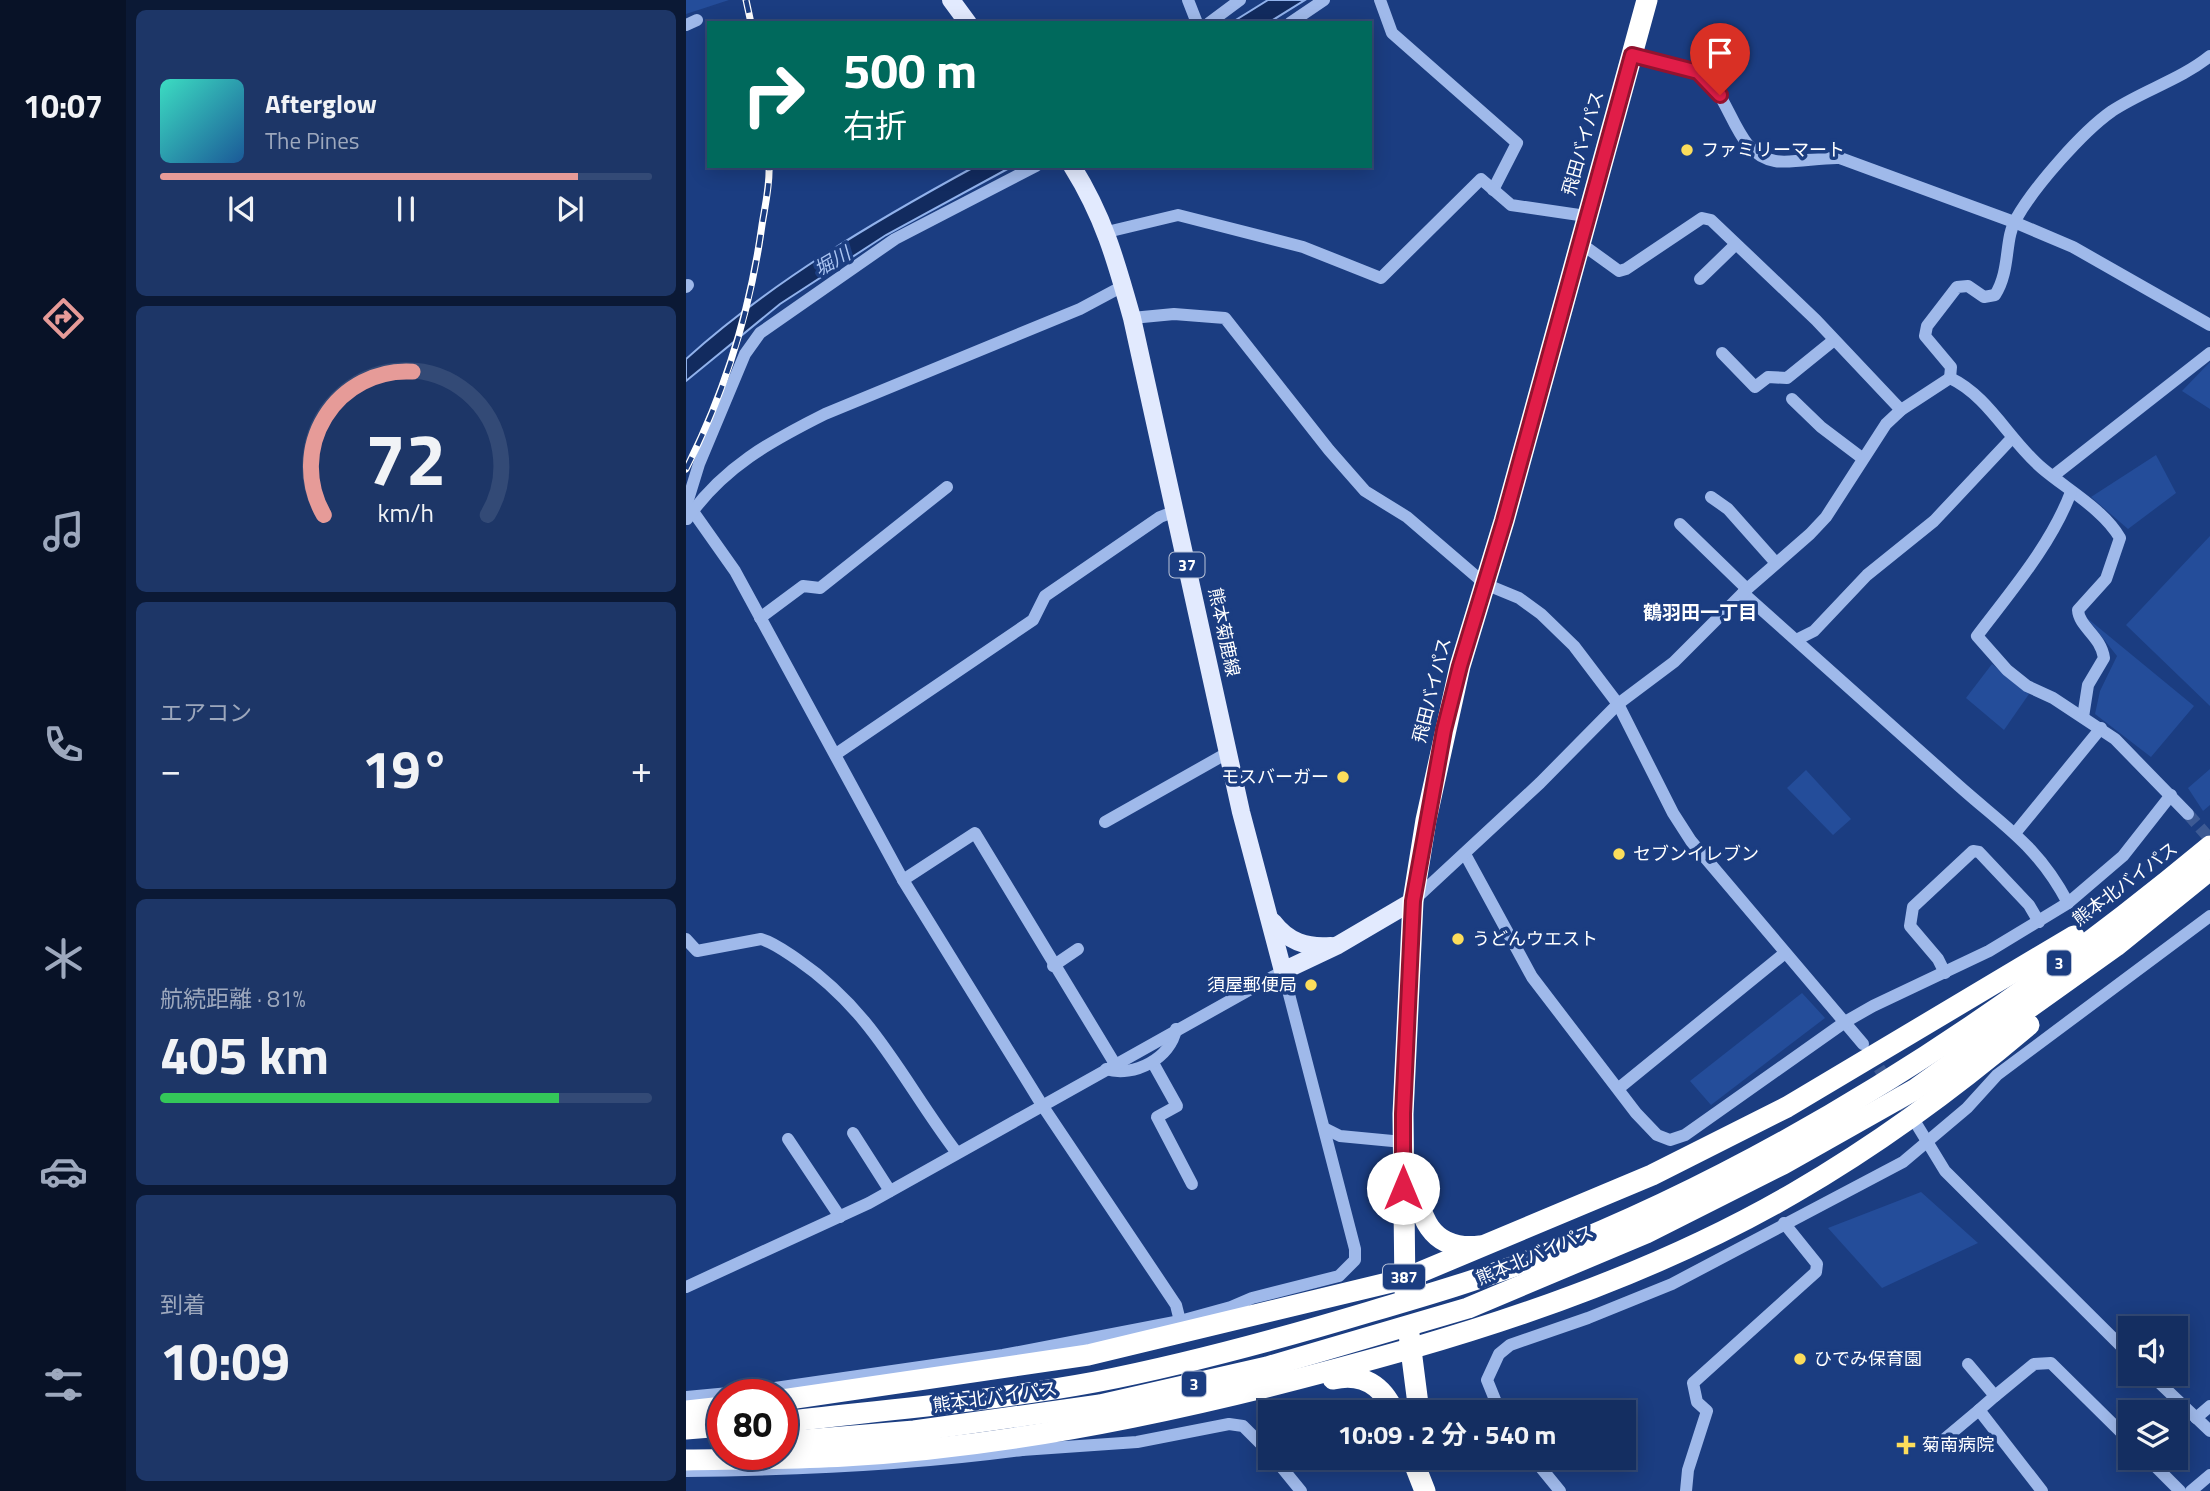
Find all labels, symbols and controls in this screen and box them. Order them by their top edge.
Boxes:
pin [1690,23,1750,95]
text: 500 m [843,32,977,107]
icon: arrive [1701,34,1739,72]
icon: right [728,49,819,140]
text: 10:07 [23,82,103,130]
text: Afterglow [265,84,377,123]
street label: 飛田バイパス [1555,87,1610,198]
text: 右折 [843,101,907,149]
text: The Pines [265,123,359,158]
place label: ファミリーマート [1701,136,1845,163]
marker: ファミリーマート [1679,142,1695,158]
icon: previous [223,190,261,228]
icon: pause [387,190,425,228]
icon: next [551,190,589,228]
water label: 堀川 [808,238,857,283]
icon: directions [39,294,88,343]
text: 72 [365,404,447,514]
text: km/h [378,494,434,532]
icon: music [39,507,88,556]
road number: 37 [1170,552,1204,578]
street label: 熊本菊鹿線 [1202,585,1247,679]
district label: 鶴羽田一丁目 [1643,597,1757,626]
street label: 飛田バイパス [1405,634,1458,745]
text: エアコン [160,695,252,730]
icon: phone [39,720,88,769]
text: 19° [362,729,450,808]
text: − [160,740,181,798]
text: + [631,740,652,798]
place label: モスバーガー [1221,763,1329,790]
marker: モスバーガー [1335,769,1351,785]
street label: 熊本北バイパス [2066,835,2183,932]
place label: セブンイレブン [1633,840,1759,867]
marker: セブンイレブン [1611,846,1627,862]
place label: うどんウエスト [1472,925,1598,952]
marker: うどんウエスト [1450,931,1466,947]
icon: climate [39,934,88,983]
road number: 3 [2047,951,2071,976]
place label: 須屋郵便局 [1207,971,1297,998]
marker: 須屋郵便局 [1303,977,1319,993]
text: 航続距離 · 81% [160,981,306,1016]
text: 405 km [160,1015,329,1094]
icon: car [39,1147,88,1196]
position arrow [1366,1151,1440,1225]
street label: 熊本北バイパス [1472,1218,1598,1292]
road number: 387 [1383,1264,1425,1289]
text: 到着 [160,1287,206,1322]
map controls [2118,1316,2188,1470]
button: sound [2118,1316,2188,1386]
text: 10:09 [160,1321,290,1400]
place label: ひでみ保育園 [1814,1345,1922,1372]
marker: ひでみ保育園 [1792,1351,1808,1367]
icon: filters [39,1360,88,1409]
road number: 3 [1182,1372,1206,1396]
street label: 熊本北バイパス [931,1374,1059,1419]
speed limit sign: 80 [707,1379,798,1470]
button: layers [2118,1400,2188,1470]
text: 10:09 · 2 分 · 540 m [1338,1415,1556,1454]
place label: 菊南病院 [1922,1431,1994,1458]
marker: 菊南病院 [1896,1435,1916,1455]

